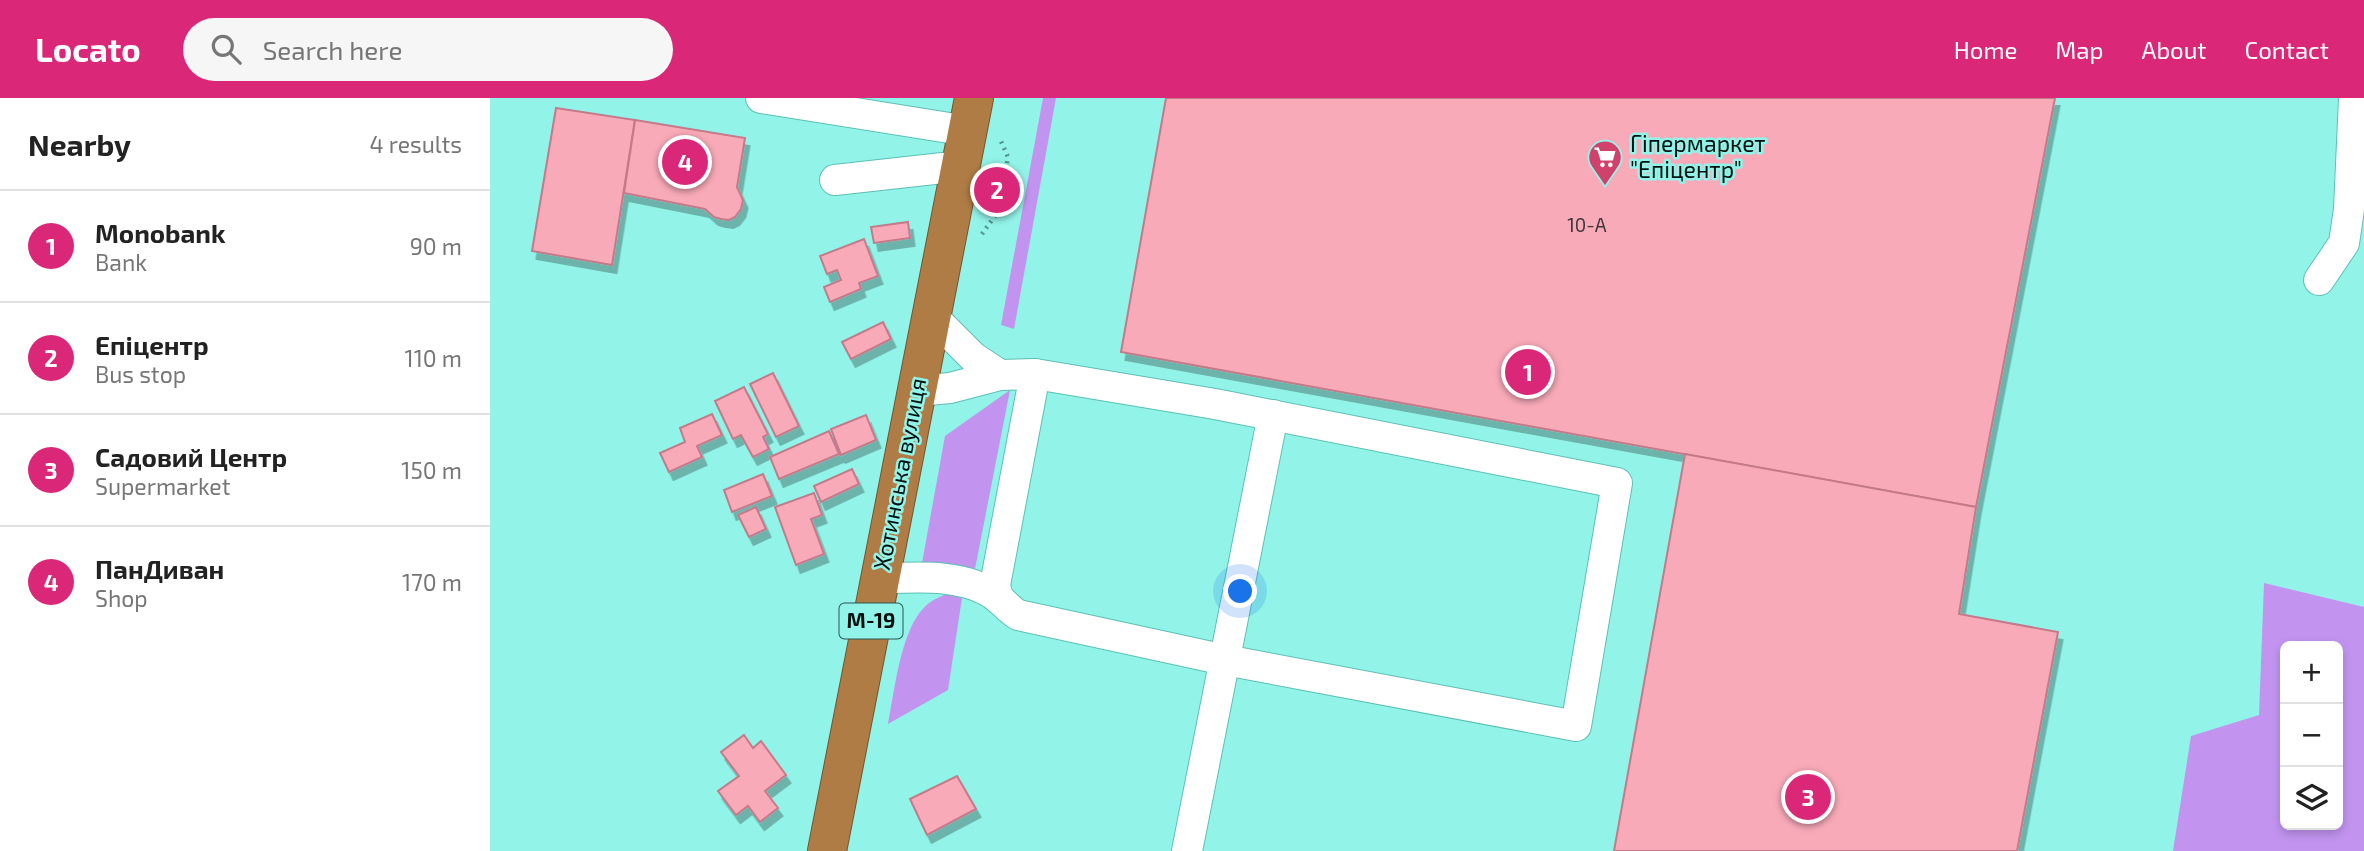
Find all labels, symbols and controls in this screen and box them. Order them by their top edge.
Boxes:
search box [183,18,673,81]
text: Locato [35,29,141,69]
icon: search [207,30,245,68]
text: Search here [263,34,402,65]
text: Home [1954,35,2017,64]
text: Map [2055,35,2103,64]
text: About [2141,35,2207,64]
text: Contact [2245,35,2329,64]
text: Nearby [28,126,131,162]
place label: Гіпермаркет "Епіцентр" [1630,129,1766,183]
text: 4 results [370,130,462,158]
pin: 4 [662,136,708,188]
supermarket icon: Гіпермаркет "Епіцентр" [1586,138,1624,187]
pin: 2 [974,164,1020,216]
house number: 10-А [1567,213,1607,236]
text: Monobank [95,217,226,248]
text: 1 [46,232,56,260]
text: 90 m [410,232,462,260]
text: Bank [95,248,147,276]
text: Епіцентр [95,329,209,360]
text: 2 [44,344,58,372]
text: 110 m [405,344,462,372]
pin: 1 [1505,346,1551,398]
text: Bus stop [95,360,186,388]
street label: Хотинська вулиця [867,375,932,572]
text: Садовий Центр [95,441,287,472]
text: 3 [44,456,58,484]
text: 150 m [401,456,462,484]
text: Supermarket [95,472,230,500]
text: ПанДиван [95,553,224,584]
text: 4 [44,568,58,596]
text: 170 m [402,568,462,596]
your location [1223,574,1257,608]
text: Shop [95,584,148,612]
road number: М-19 [840,603,902,638]
map controls [2280,641,2343,830]
button: + [2280,641,2343,704]
button: − [2280,704,2343,767]
button: layers [2280,767,2343,830]
pin: 3 [1785,771,1831,823]

